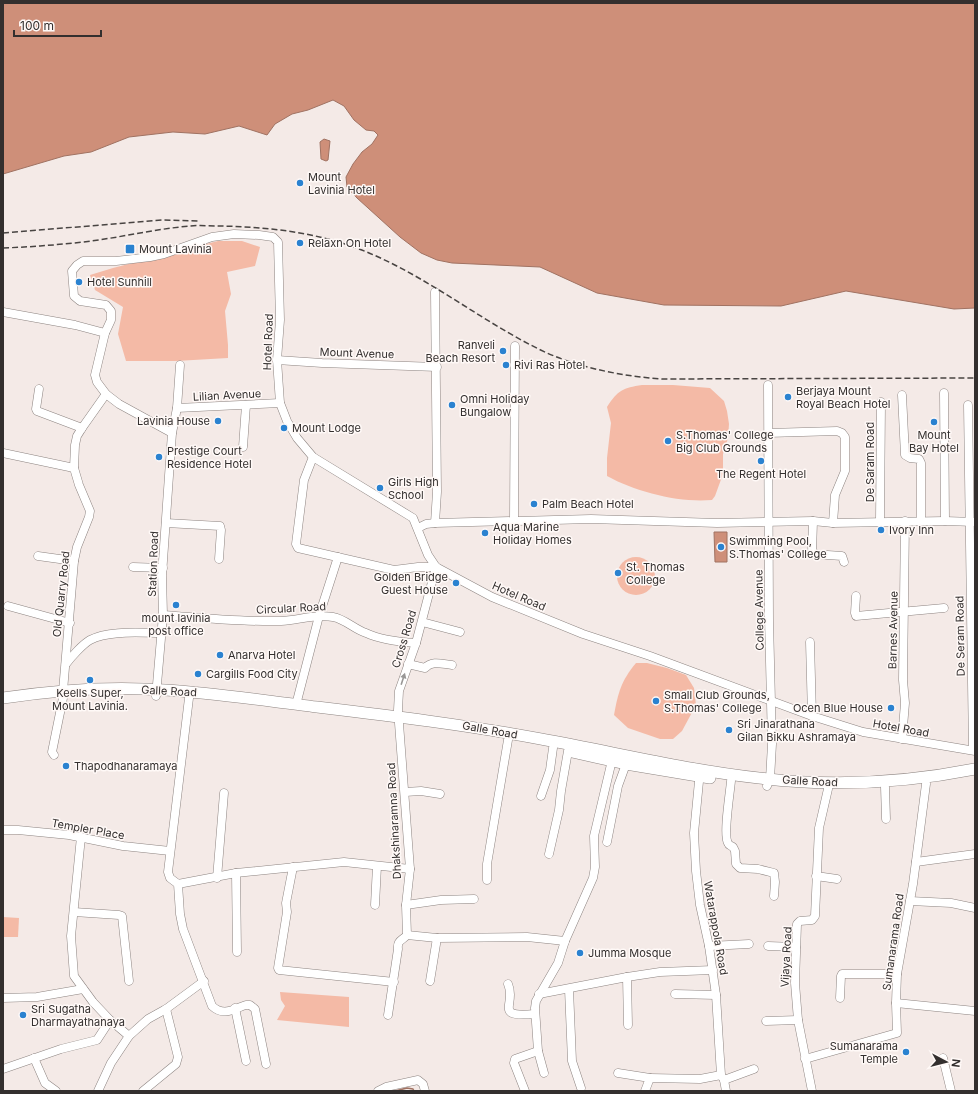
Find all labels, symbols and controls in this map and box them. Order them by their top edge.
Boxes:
scale bar [14,12,101,38]
text: 100 m [20,18,54,33]
place label: Mount Lavinia Hotel [308,170,375,197]
marker: Mount Lavinia Hotel [295,178,305,188]
place label: Relaxn On Hotel [308,236,391,250]
marker: Relaxn On Hotel [295,238,305,248]
place label: Mount Lavinia [139,242,212,256]
marker: Mount Lavinia [124,243,136,255]
place label: Hotel Sunhill [87,275,152,289]
marker: Hotel Sunhill [74,277,84,287]
street label: Hotel Road [260,313,276,371]
place label: Ranveli Beach Resort [426,338,495,365]
street label: Mount Avenue [319,345,395,361]
marker: Ranveli Beach Resort [498,346,508,356]
place label: Rivi Ras Hotel [514,358,585,372]
marker: Rivi Ras Hotel [501,360,511,370]
place label: Berjaya Mount Royal Beach Hotel [796,384,890,411]
street label: Lilian Avenue [192,386,262,404]
place label: Omni Holiday Bungalow [460,392,529,419]
marker: Berjaya Mount Royal Beach Hotel [783,392,793,402]
marker: Omni Holiday Bungalow [447,400,457,410]
place label: Lavinia House [137,414,210,428]
marker: Lavinia House [213,416,223,426]
marker: Mount Bay Hotel [929,417,939,427]
place label: Mount Lodge [292,421,361,435]
street label: De Saram Road [863,422,877,502]
marker: Mount Lodge [279,423,289,433]
place label: S.Thomas' College Big Club Grounds [676,428,774,455]
place label: Mount Bay Hotel [909,428,959,455]
marker: S.Thomas' College Big Club Grounds [663,436,673,446]
place label: Prestige Court Residence Hotel [167,444,252,471]
marker: Prestige Court Residence Hotel [154,452,164,462]
marker: The Regent Hotel [756,456,766,466]
place label: The Regent Hotel [716,467,806,481]
place label: Girls High School [388,475,439,502]
marker: Girls High School [375,483,385,493]
place label: Palm Beach Hotel [542,497,634,511]
marker: Palm Beach Hotel [529,499,539,509]
place label: Aqua Marine Holiday Homes [493,520,572,547]
place label: Ivory Inn [889,523,934,537]
marker: Ivory Inn [876,525,886,535]
marker: Aqua Marine Holiday Homes [480,528,490,538]
street label: Station Road [145,531,161,597]
place label: Swimming Pool, S.Thomas' College [729,534,827,561]
marker: Swimming Pool, S.Thomas' College [716,542,726,552]
street label: Old Quarry Road [50,550,72,638]
place label: St. Thomas College [626,560,685,587]
marker: St. Thomas College [613,568,623,578]
street label: College Avenue [751,569,767,651]
place label: Golden Bridge Guest House [374,570,448,597]
marker: Golden Bridge Guest House [451,578,461,588]
street label: Hotel Road [490,578,548,614]
street label: Barnes Avenue [885,591,901,669]
street label: De Seram Road [952,596,968,676]
street label: Circular Road [256,599,326,617]
marker: mount lavinia post office [171,600,181,610]
street label: Cross Road [389,608,419,670]
place label: mount lavinia post office [142,611,210,638]
place label: Anarva Hotel [228,648,295,662]
marker: Anarva Hotel [215,650,225,660]
place label: Cargills Food City [206,667,298,681]
marker: Cargills Food City [193,669,203,679]
one-way arrow [400,673,406,685]
marker: Keells Super, Mount Lavinia. [85,675,95,685]
street label: Galle Road [141,683,197,699]
place label: Keells Super, Mount Lavinia. [52,686,128,713]
place label: Small Club Grounds, S.Thomas' College [664,688,770,715]
marker: Small Club Grounds, S.Thomas' College [651,696,661,706]
place label: Ocen Blue House [793,701,883,715]
marker: Ocen Blue House [886,703,896,713]
street label: Hotel Road [872,716,930,740]
place label: Sri Jinarathana Gilan Bikku Ashramaya [737,717,856,744]
street label: Galle Road [461,718,519,742]
marker: Sri Jinarathana Gilan Bikku Ashramaya [724,725,734,735]
place label: Thapodhanaramaya [74,759,177,773]
marker: Thapodhanaramaya [61,761,71,771]
street label: Dhakshinaramna Road [384,762,404,880]
street label: Galle Road [782,773,838,789]
street label: Templer Place [50,816,126,842]
street label: Watarappola Road [701,880,731,976]
street label: Sumanarama Road [879,893,907,991]
street label: Vijaya Road [777,926,795,988]
place label: Jumma Mosque [588,946,671,960]
marker: Jumma Mosque [575,948,585,958]
place label: Sri Sugatha Dharmayathanaya [31,1002,125,1029]
marker: Sri Sugatha Dharmayathanaya [18,1010,28,1020]
place label: Sumanarama Temple [830,1039,898,1066]
north arrow [926,1042,966,1082]
marker: Sumanarama Temple [901,1047,911,1057]
text: N [948,1058,963,1068]

